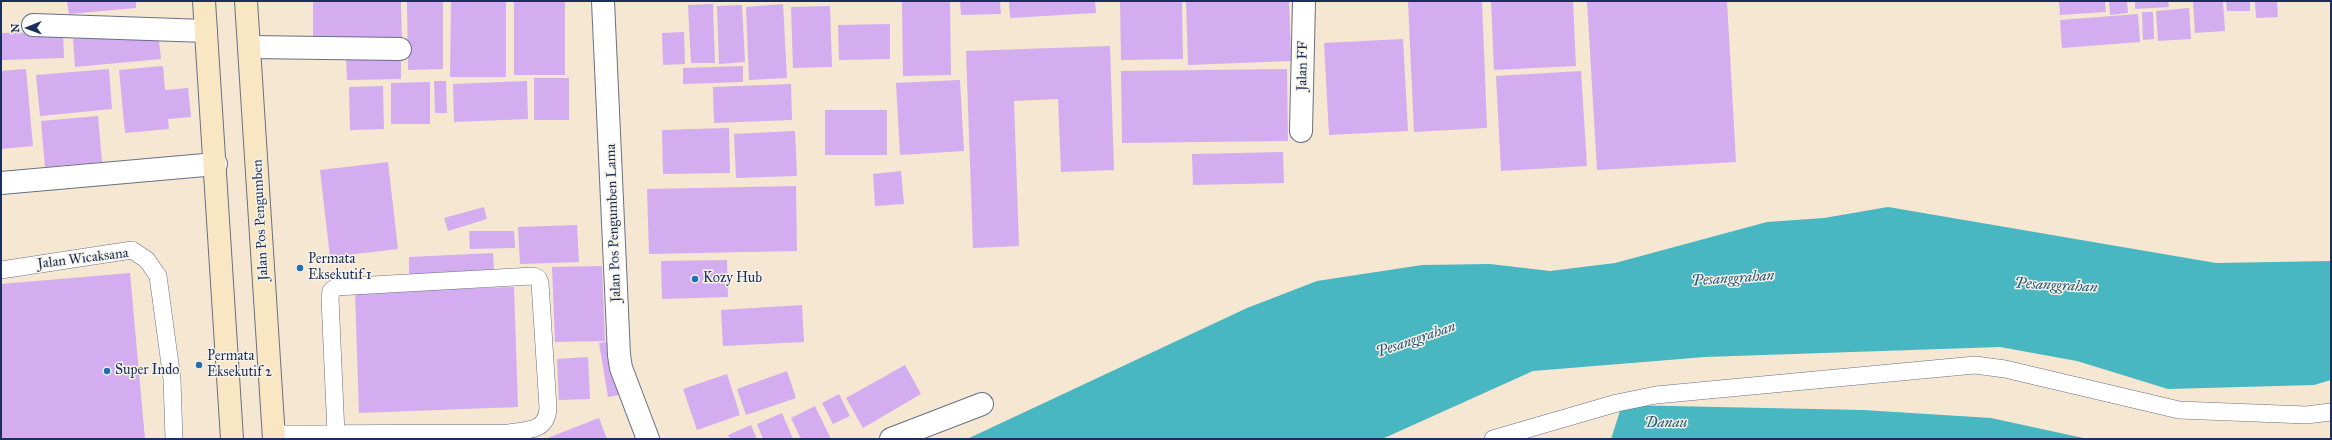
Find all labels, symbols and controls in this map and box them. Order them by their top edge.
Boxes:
north arrow [8,8,48,48]
text: N [9,23,22,33]
street label: Jalan FF [1294,41,1312,91]
street label: Jalan Pos Pengumben Lama [603,143,625,303]
street label: Jalan Pos Pengumben [249,159,273,281]
street label: Jalan Wicaksana [37,245,129,273]
place label: Permata Eksekutif 1 [308,252,371,284]
marker: Permata Eksekutif 1 [295,263,305,273]
water label: Pesanggrahan [1691,267,1775,291]
place label: Kozy Hub [703,271,762,287]
marker: Kozy Hub [690,274,700,284]
water label: Pesanggrahan [2014,275,2098,297]
water label: Pesanggrahan [1374,318,1458,362]
place label: Permata Eksekutif 2 [207,349,272,382]
marker: Permata Eksekutif 2 [194,360,204,370]
place label: Super Indo [115,363,179,379]
marker: Super Indo [102,366,112,376]
water label: Danau [1645,414,1687,432]

